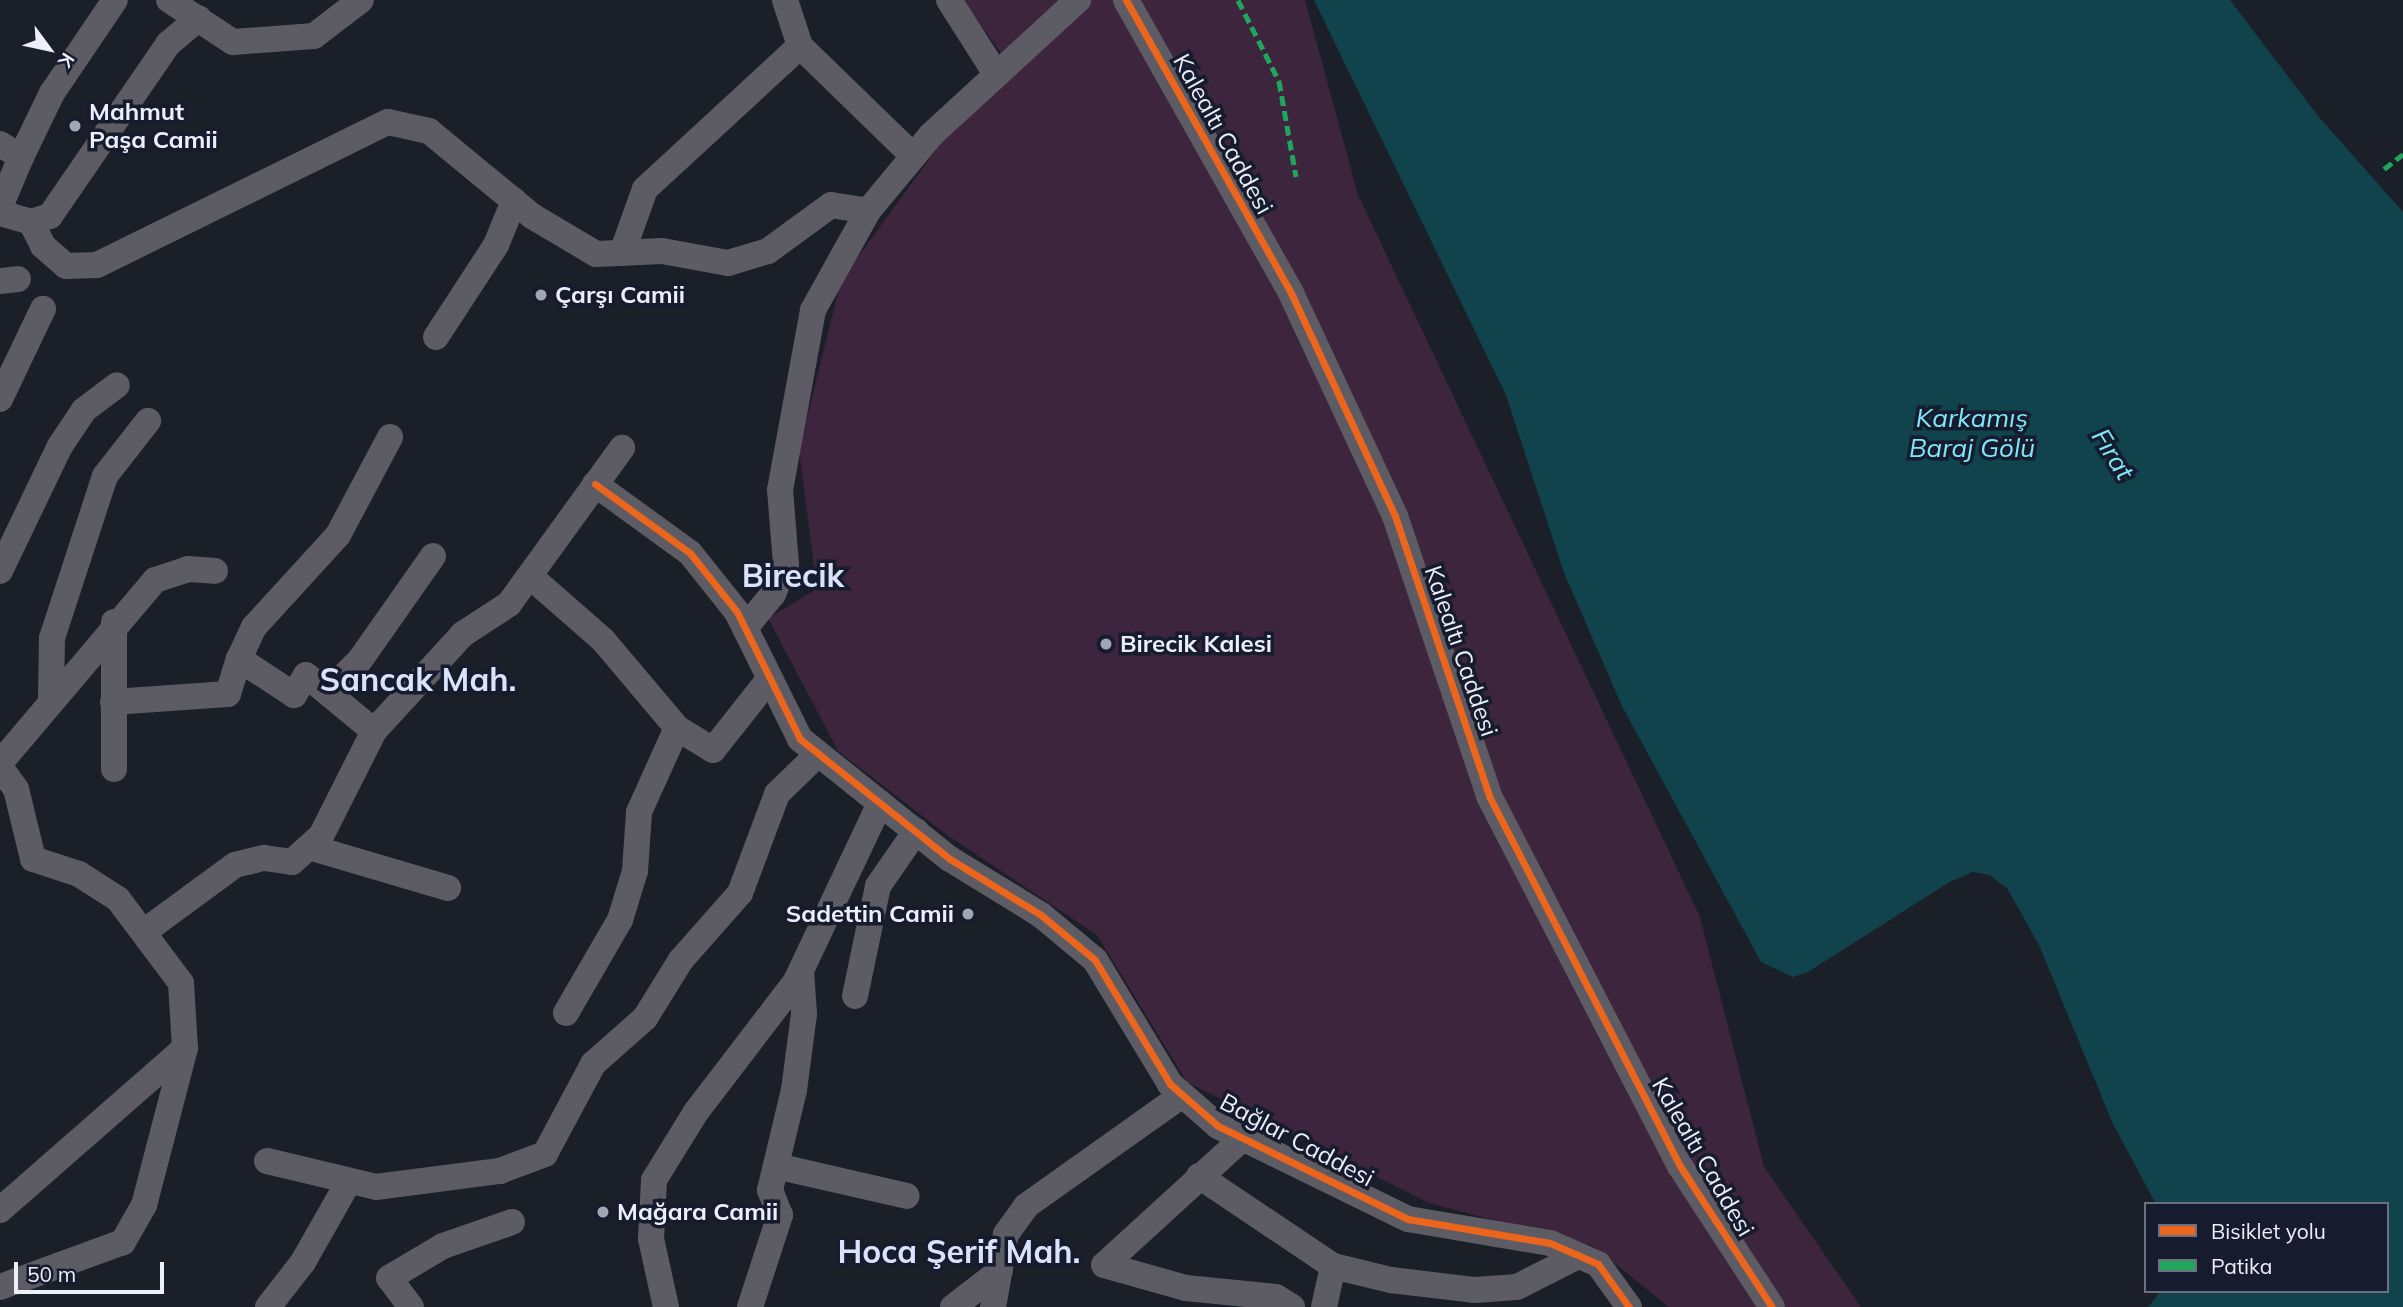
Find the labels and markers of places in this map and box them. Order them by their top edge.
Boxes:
place label: Mahmut Paşa Camii [89,98,218,154]
marker: Mahmut Paşa Camii [67,118,83,134]
place label: Çarşı Camii [555,281,685,309]
marker: Çarşı Camii [533,287,549,303]
place label: Birecik Kalesi [1120,630,1272,658]
marker: Birecik Kalesi [1098,636,1114,652]
place label: Sadettin Camii [786,900,954,928]
marker: Sadettin Camii [960,906,976,922]
place label: Mağara Camii [617,1198,778,1226]
marker: Mağara Camii [595,1204,611,1220]

